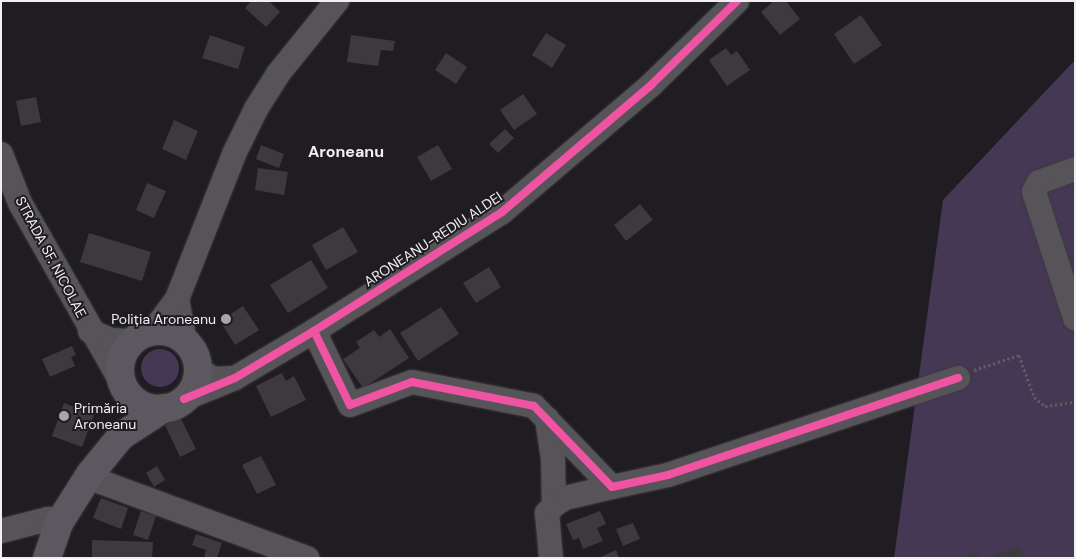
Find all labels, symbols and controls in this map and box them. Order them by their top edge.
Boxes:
district label: Aroneanu [308,142,384,162]
street label: ARONEANU-REDIU ALDEI [361,188,505,290]
street label: STRADA SF. NICOLAE [12,193,90,321]
place label: Poliția Aroneanu [111,311,216,327]
marker: Poliția Aroneanu [220,313,232,325]
place label: Primăria Aroneanu [74,400,136,432]
marker: Primăria Aroneanu [58,410,70,422]

